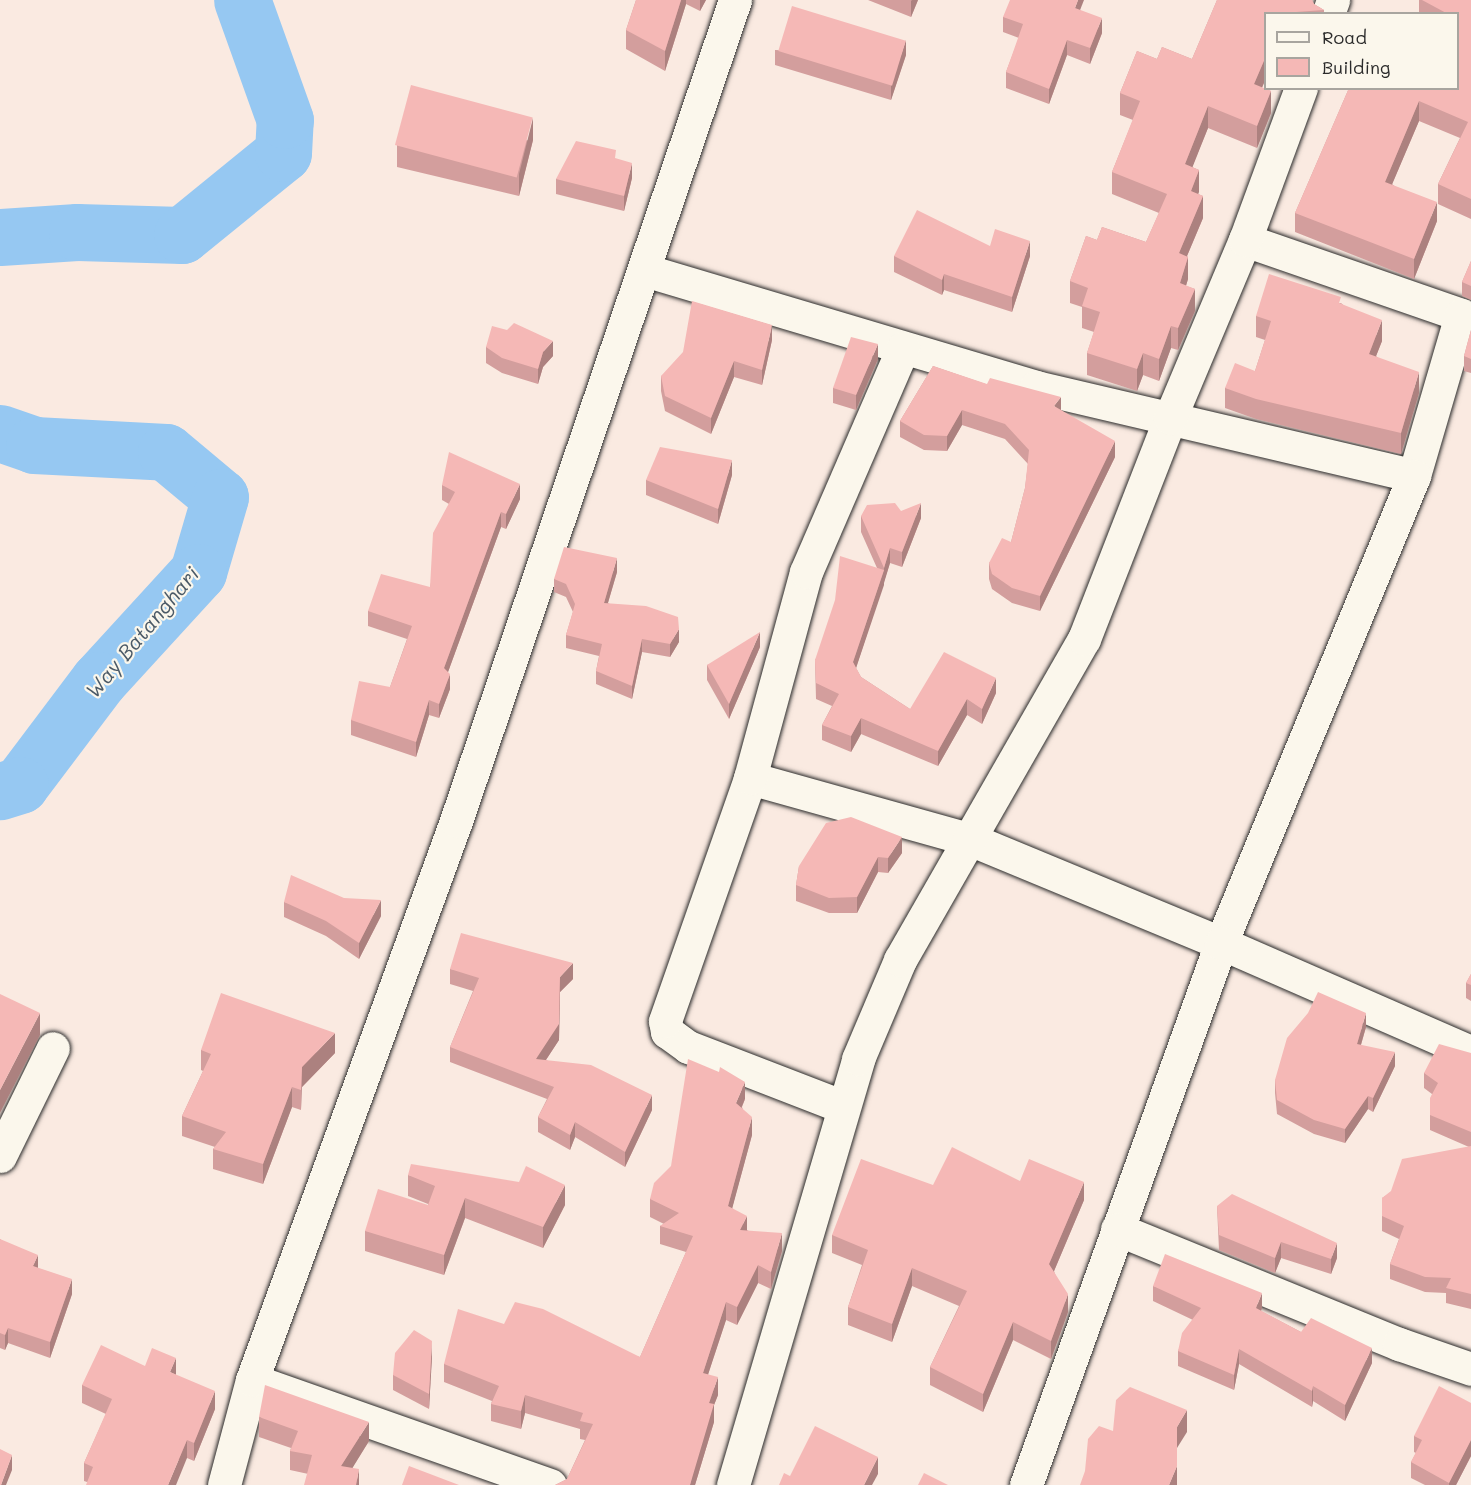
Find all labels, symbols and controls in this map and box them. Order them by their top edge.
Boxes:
legend [1264,12,1459,90]
text: Road [1322,25,1367,49]
text: Building [1322,55,1390,79]
water label: Way Batanghari [80,561,204,703]

